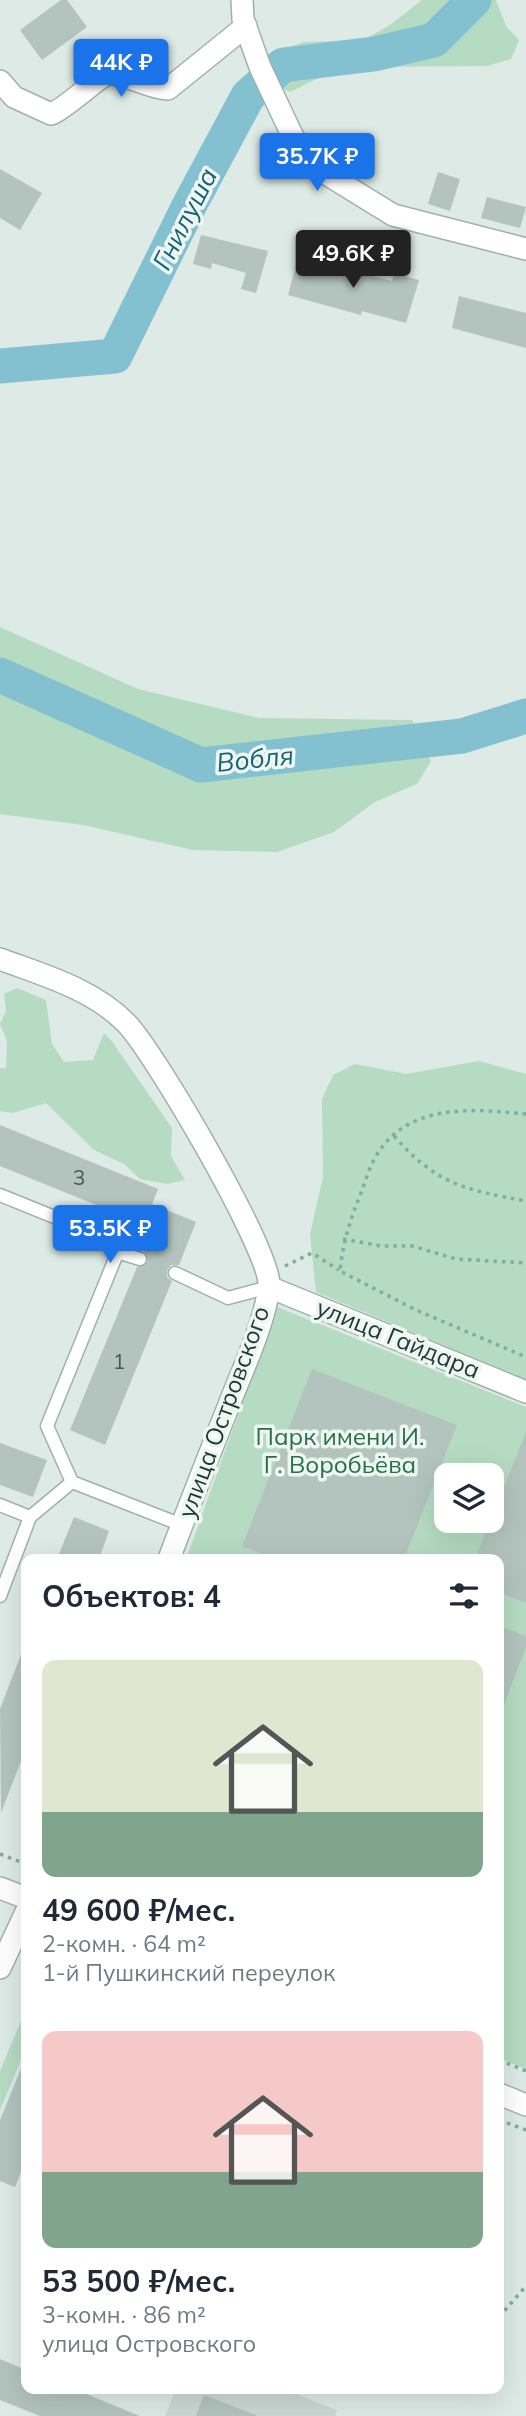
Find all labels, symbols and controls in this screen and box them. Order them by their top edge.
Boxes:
pin: 44K ₽ [72,40,170,99]
text: 44K ₽ [89,47,153,76]
pin: 35.7K ₽ [252,134,382,193]
text: 35.7K ₽ [276,141,358,170]
water label: Гнилуша [145,162,224,275]
pin: 49.6K ₽ [288,230,418,290]
text: 49.6K ₽ [312,238,394,267]
water label: Вобля [215,738,295,779]
house number: 3 [73,1164,85,1190]
pin: 53.5K ₽ [45,1206,175,1265]
text: 53.5K ₽ [69,1213,151,1242]
street label: улица Гайдара [312,1292,485,1385]
street label: улица Островского [171,1302,275,1522]
house number: 1 [113,1348,125,1374]
park label: Парк имени И. Г. Воробьёва [256,1421,424,1479]
map controls [434,1463,504,1533]
button: layers [434,1463,504,1533]
text: Объектов: 4 [42,1577,221,1615]
icon: filters [445,1577,483,1615]
icon: home [200,1706,326,1832]
text: 49 600 ₽/мес. [42,1891,235,1929]
text: 2-комн. · 64 m² [42,1929,206,1958]
text: 1-й Пушкинский переулок [42,1958,335,1987]
icon: home [200,2077,326,2203]
text: 53 500 ₽/мес. [42,2262,235,2300]
text: 3-комн. · 86 m² [42,2300,206,2329]
text: улица Островского [42,2329,256,2358]

